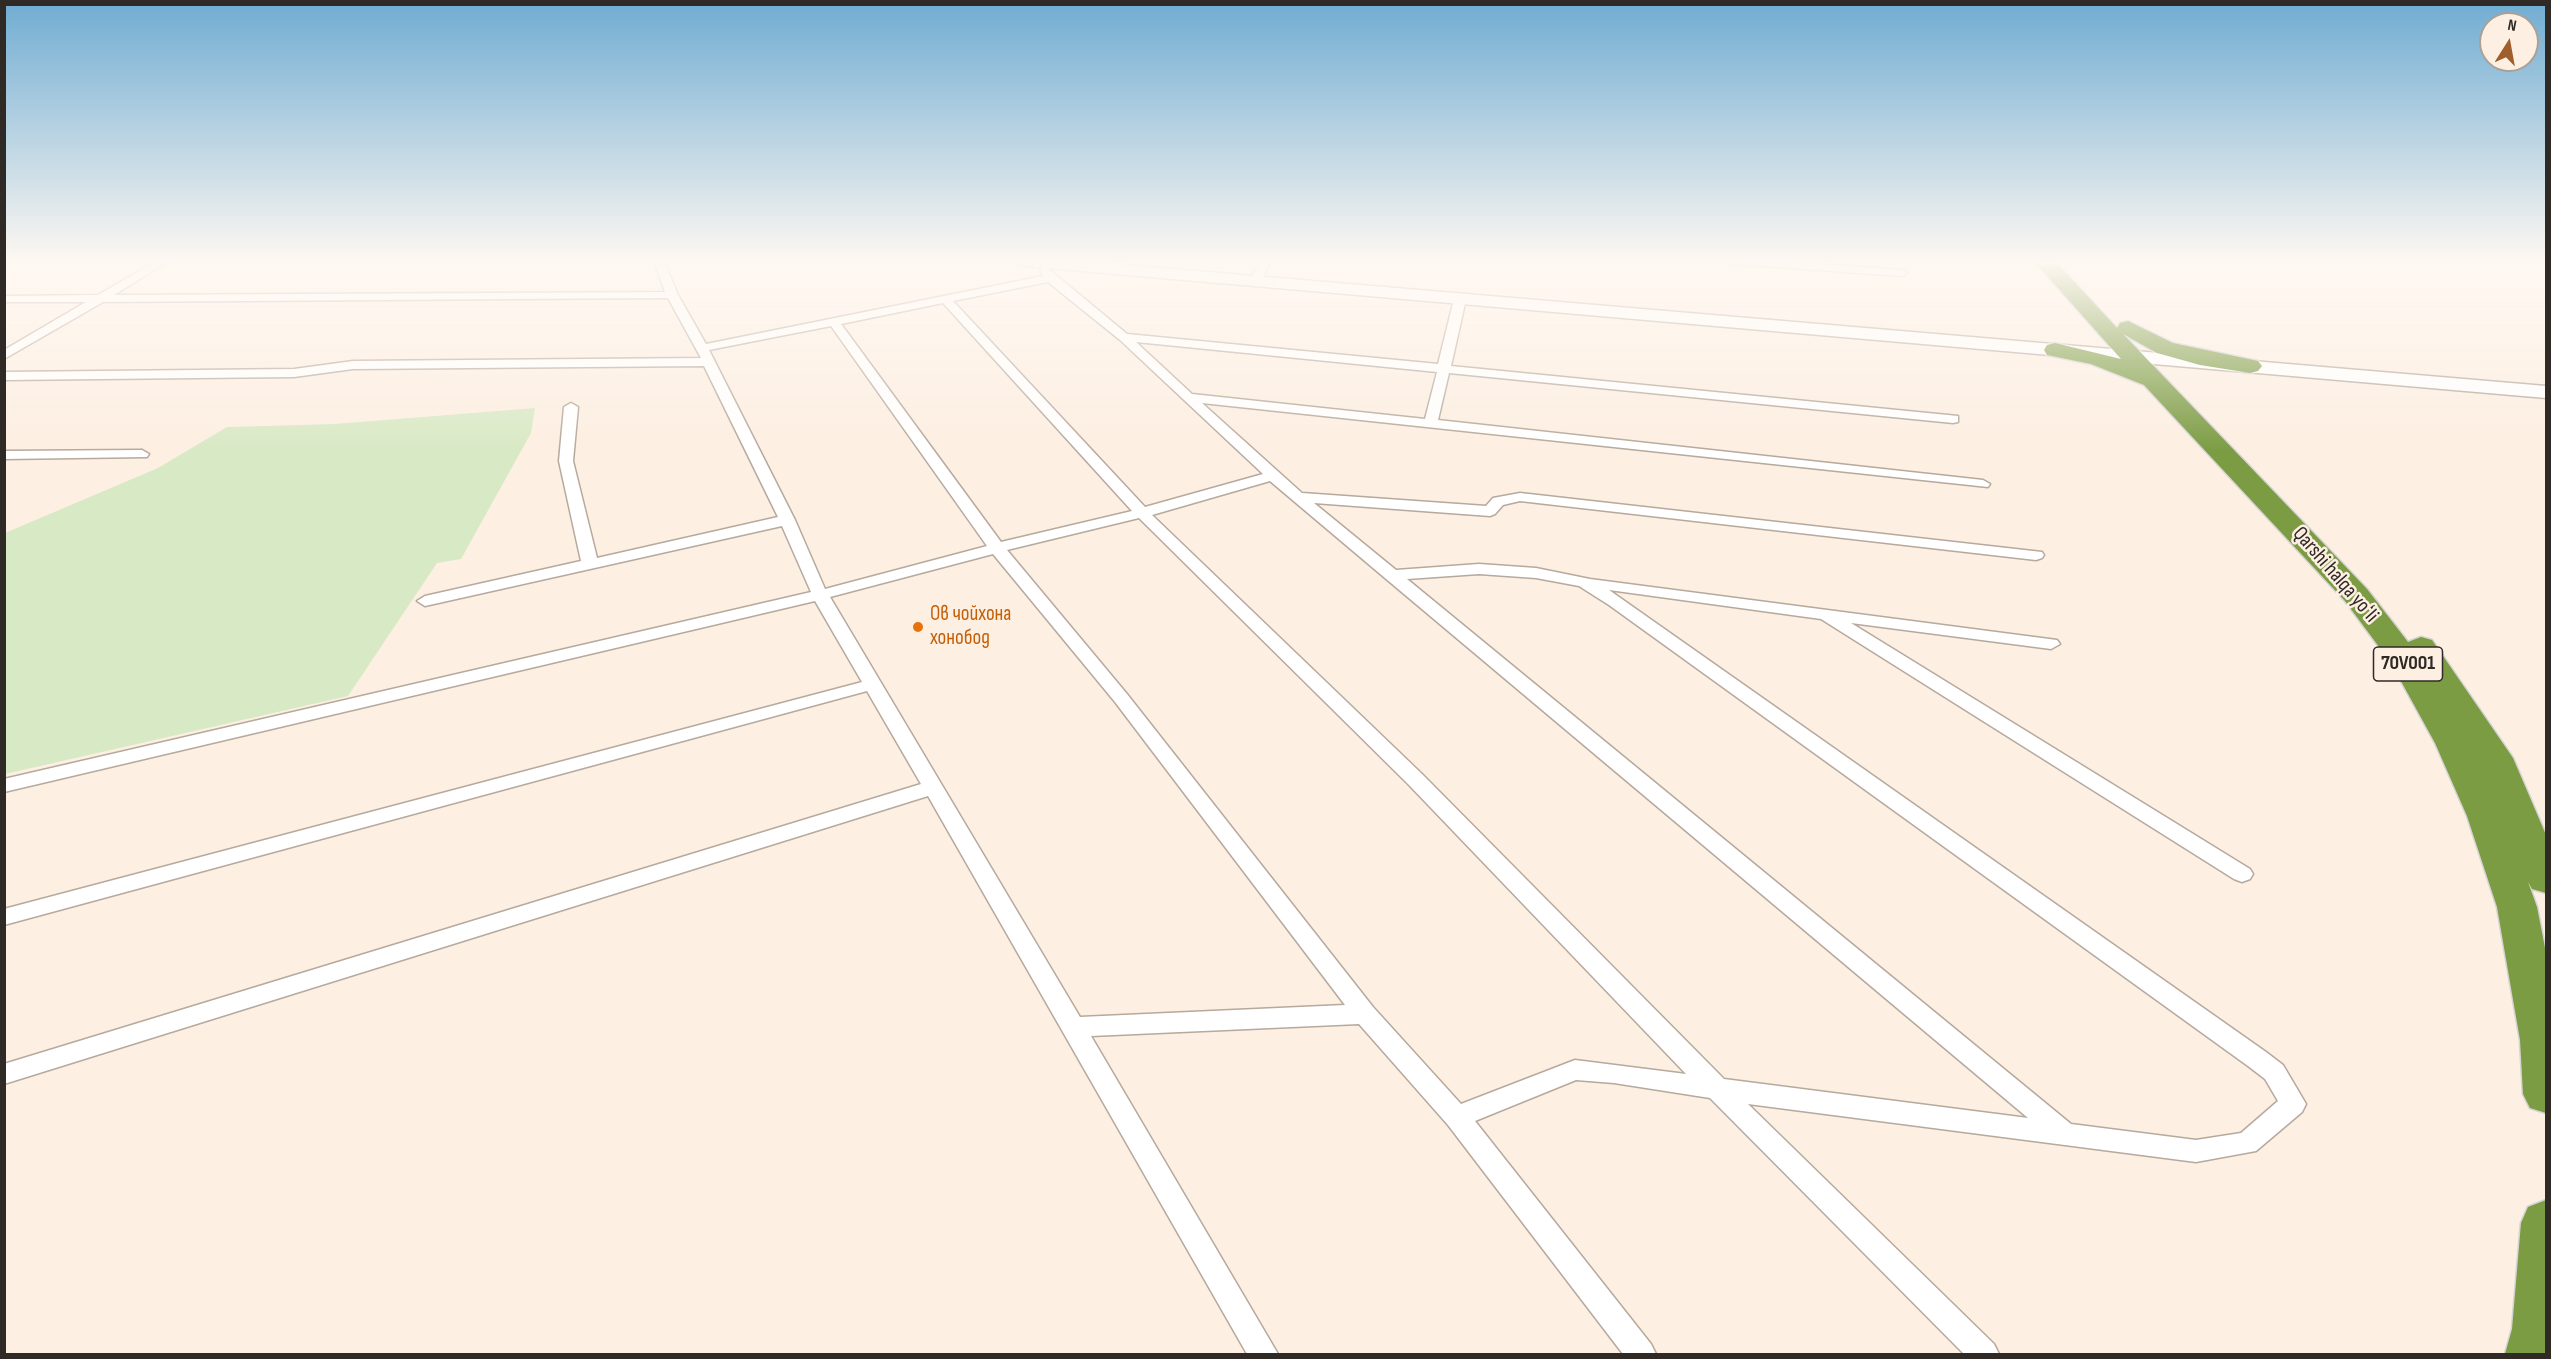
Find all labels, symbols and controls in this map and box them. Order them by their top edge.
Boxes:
north arrow [2479,12,2539,72]
text: N [2506,16,2518,36]
street label: Qarshi halqa yoʻli [2287,522,2383,628]
place label: Ов чойхона хонобод [930,602,1011,652]
marker: Ов чойхона хонобод [911,620,925,634]
road number: 70V001 [2374,647,2442,681]

